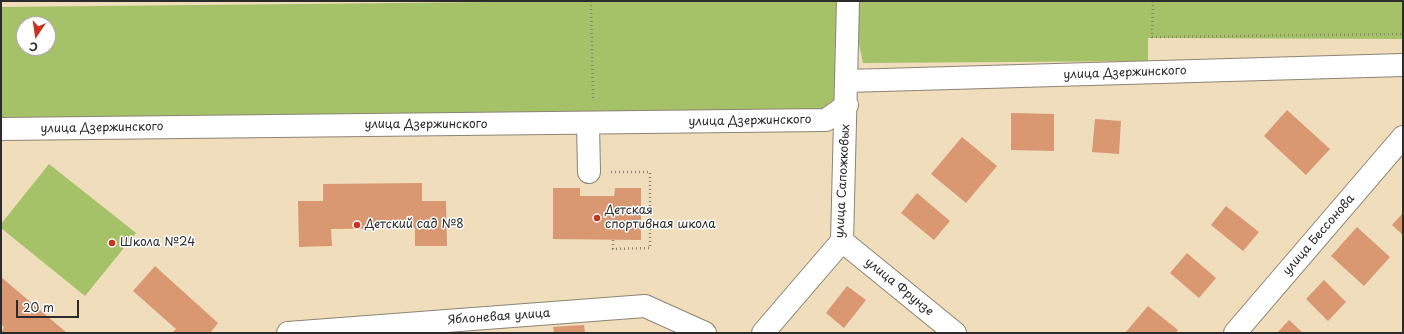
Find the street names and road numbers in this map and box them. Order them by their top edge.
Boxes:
street label: улица Дзержинского [1063,64,1187,82]
street label: улица Дзержинского [688,113,812,129]
street label: улица Дзержинского [364,118,488,132]
street label: улица Дзержинского [40,120,164,136]
street label: улица Сапожковых [833,124,853,238]
street label: улица Бессонова [1280,192,1358,278]
street label: улица Фрунзе [862,255,936,319]
street label: Яблоневая улица [447,306,551,328]

